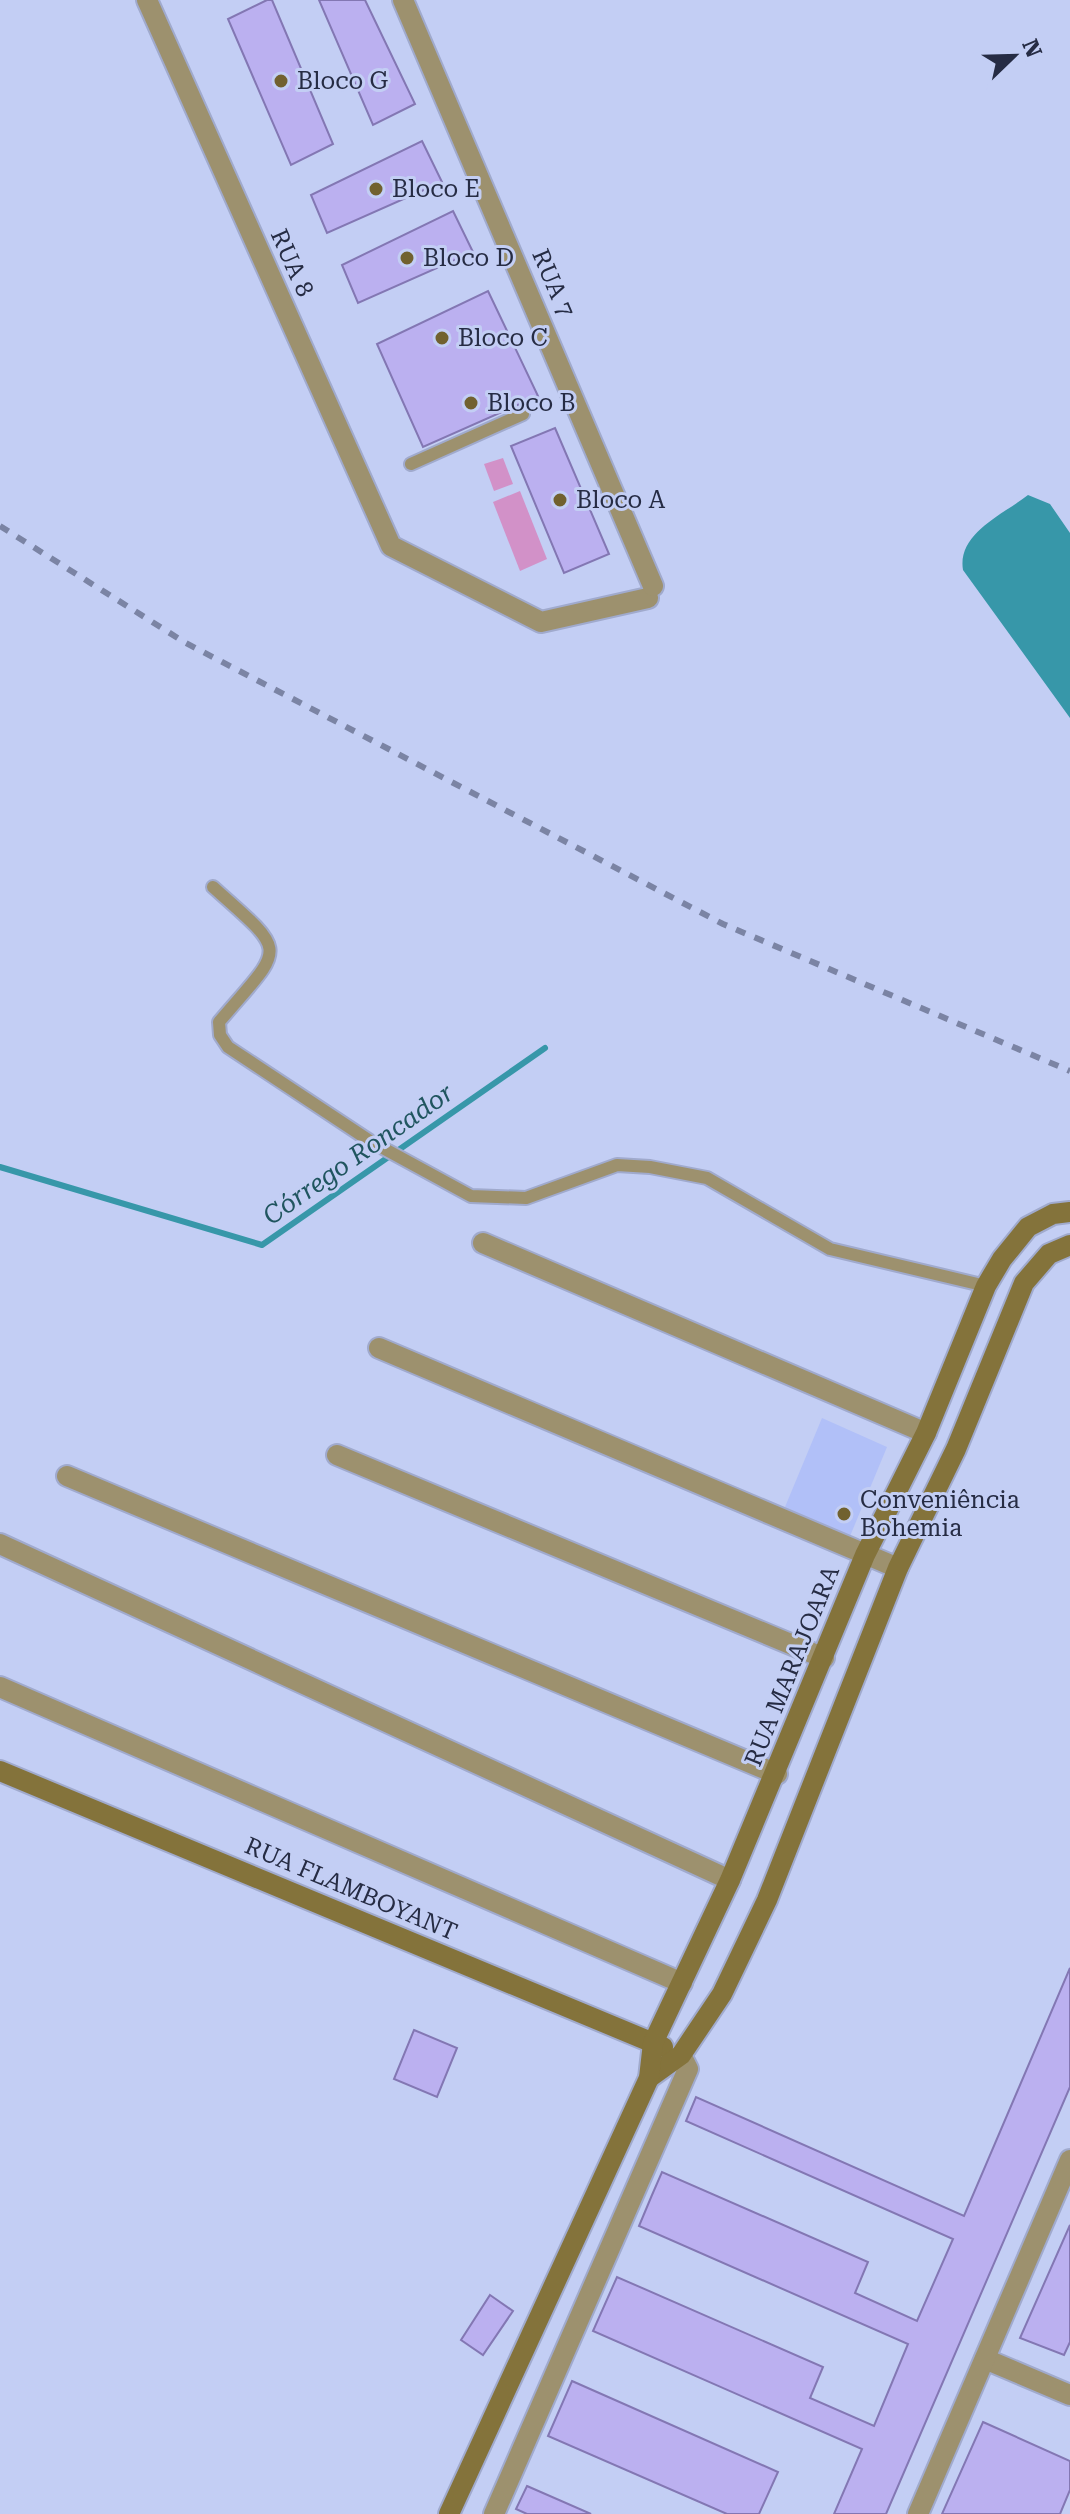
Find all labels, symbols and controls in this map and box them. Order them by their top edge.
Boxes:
north arrow [974,16,1054,96]
text: N [1017,36,1047,61]
place label: Bloco G [297,67,388,95]
marker: Bloco G [272,72,290,90]
place label: Bloco E [392,175,480,203]
marker: Bloco E [367,180,385,198]
street label: RUA 8 [265,225,319,301]
place label: Bloco D [423,244,514,272]
street label: RUA 7 [526,245,580,321]
marker: Bloco D [398,249,416,267]
place label: Bloco C [458,324,548,352]
marker: Bloco C [433,329,451,347]
place label: Bloco B [487,389,576,417]
marker: Bloco B [462,394,480,412]
place label: Bloco A [576,486,665,514]
marker: Bloco A [551,491,569,509]
water label: Córrego Roncador [257,1077,459,1231]
place label: Conveniência Bohemia [860,1486,1020,1542]
marker: Conveniência Bohemia [835,1505,853,1523]
street label: RUA MARAJOARA [739,1561,845,1770]
street label: RUA FLAMBOYANT [241,1832,461,1946]

